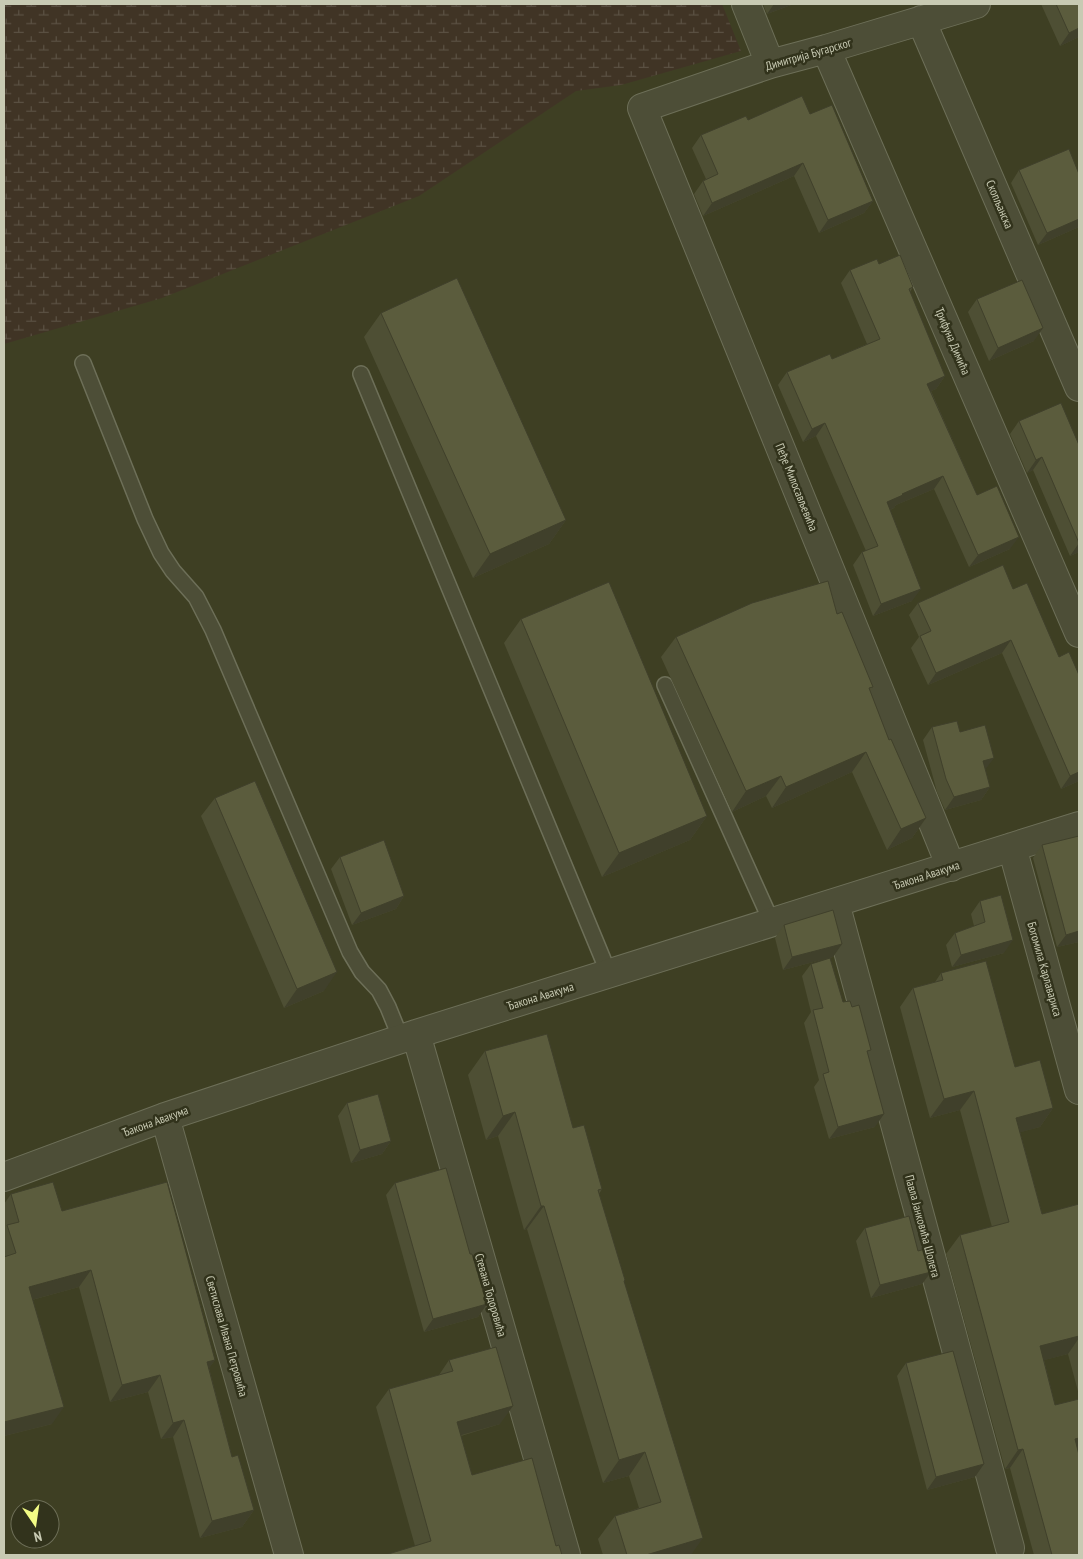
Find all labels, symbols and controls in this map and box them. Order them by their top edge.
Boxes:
street label: Димитрија Бугарског [763,34,853,73]
street label: Скопљанска [983,177,1017,231]
street label: Трифуна Димића [932,305,974,377]
street label: Пеђе Милосављевића [773,441,821,533]
street label: Ђакона Авакума [891,857,961,893]
street label: Богомила Карлавариса [1024,920,1066,1018]
street label: Ђакона Авакума [505,979,576,1013]
street label: Ђакона Авакума [120,1102,190,1140]
street label: Павла Јанковића Шолета [902,1173,944,1279]
street label: Стевана Тодоровића [472,1252,510,1338]
street label: Светислава Ивана Петровића [203,1274,251,1398]
north arrow [10,1499,60,1549]
text: N [32,1527,44,1546]

